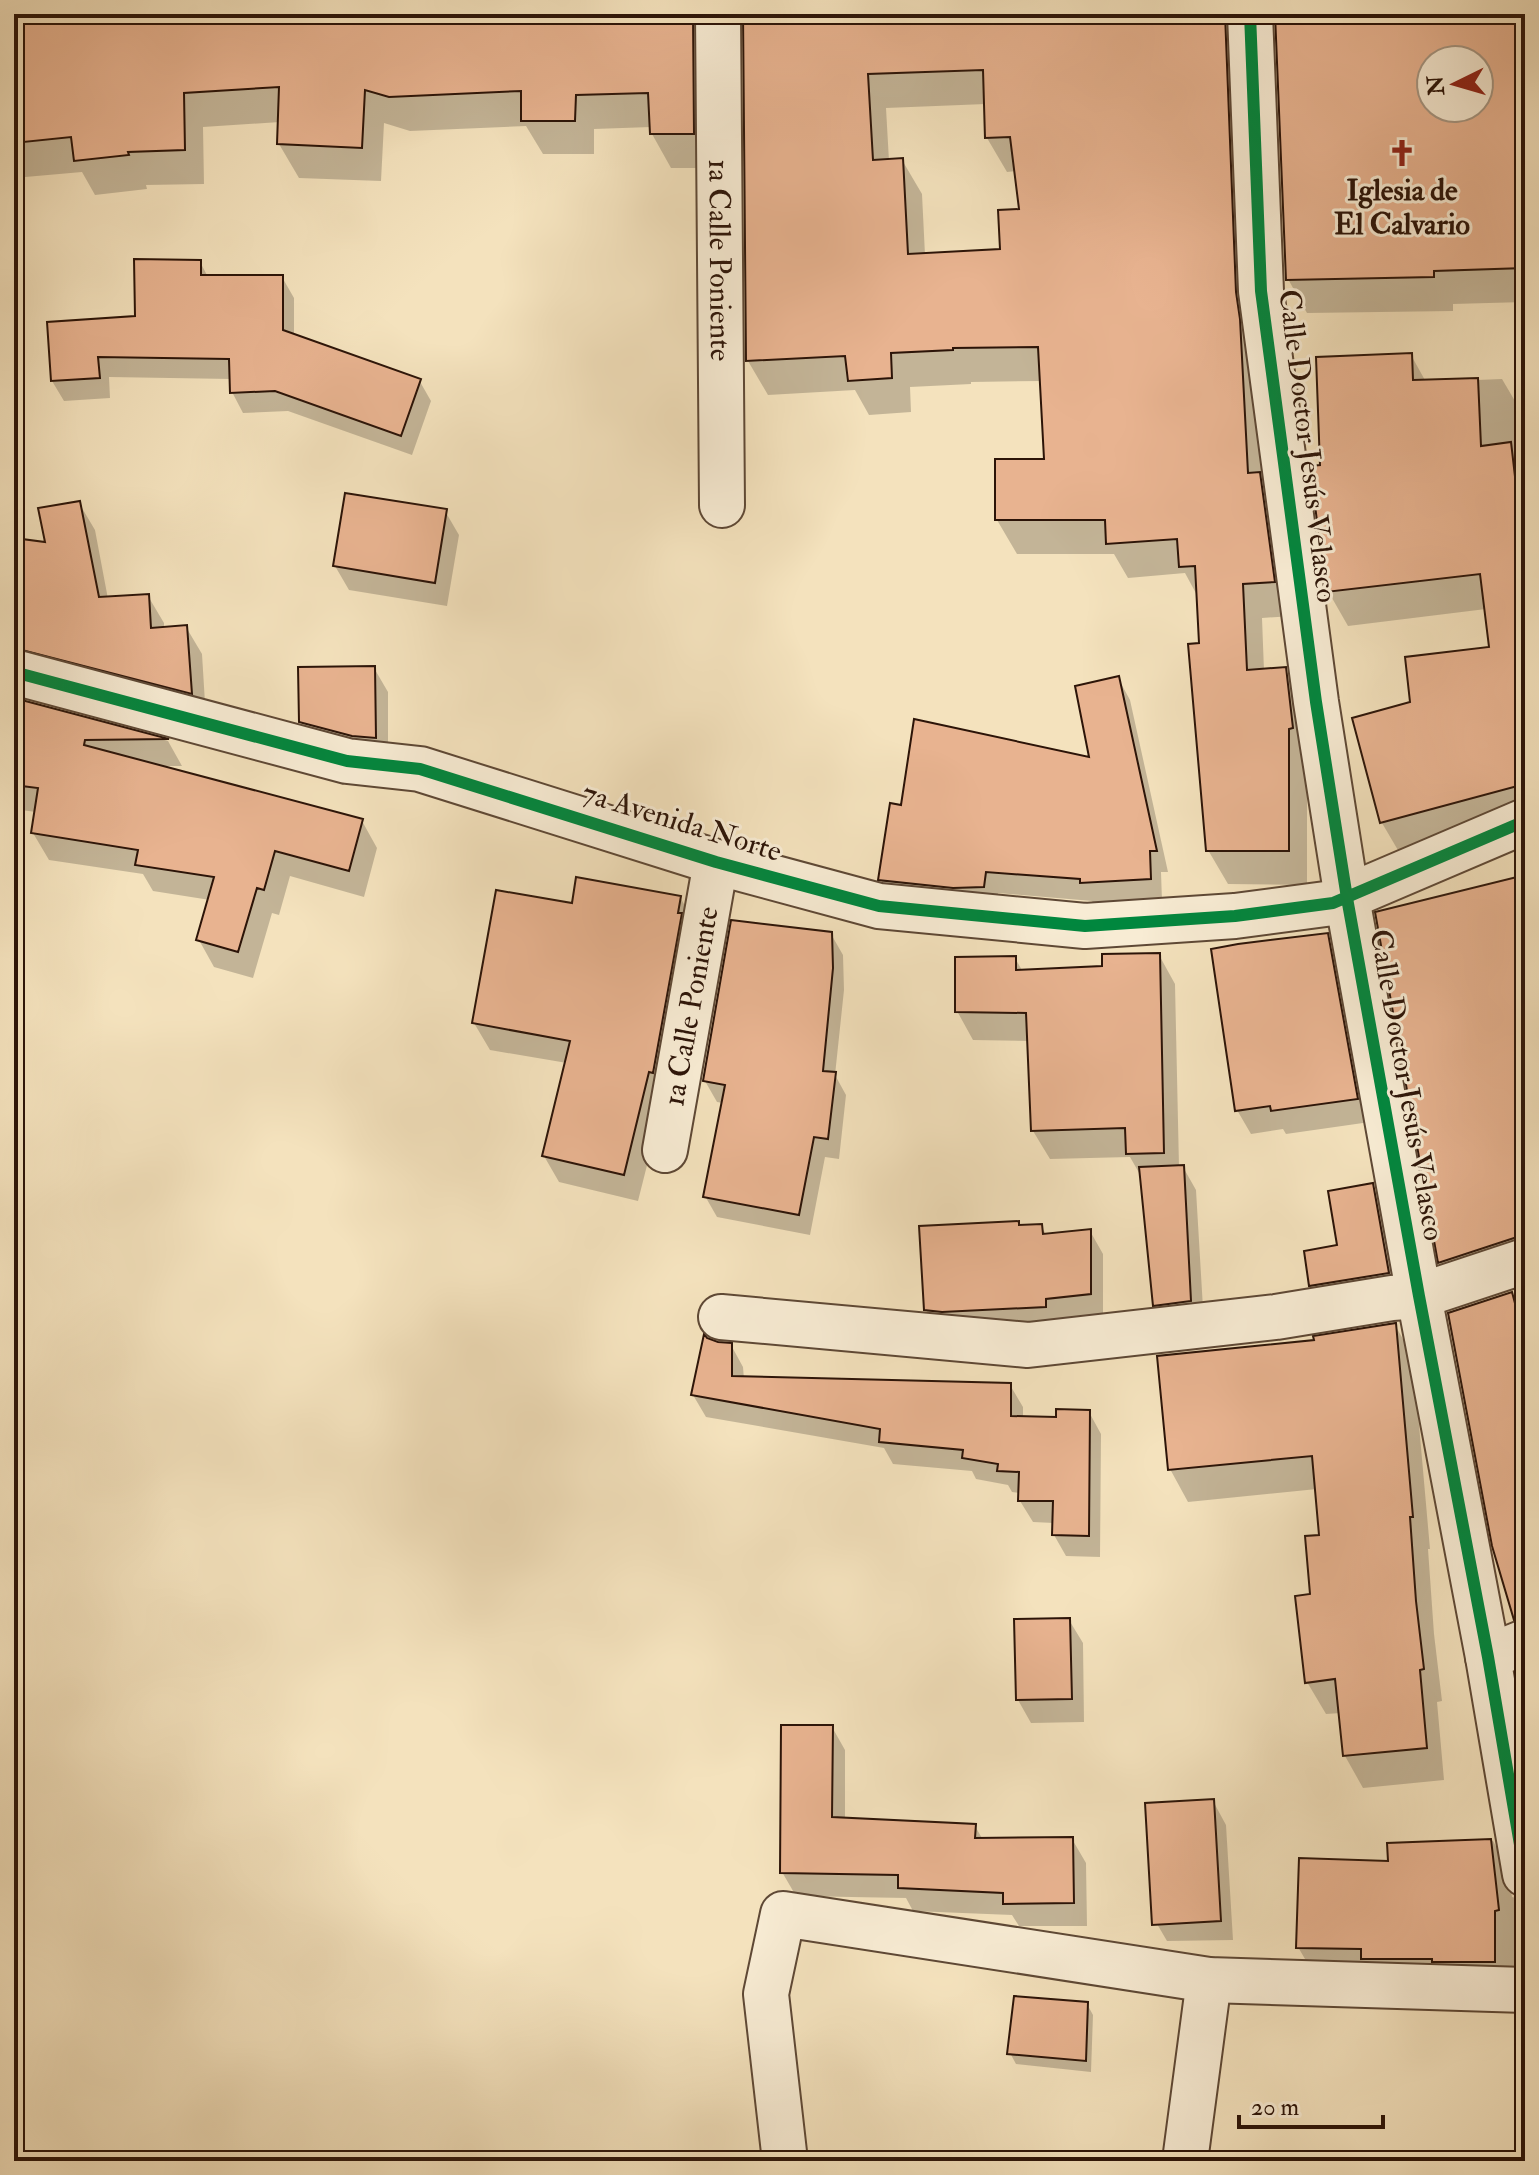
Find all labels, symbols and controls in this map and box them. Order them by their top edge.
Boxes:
north arrow [1415,44,1495,124]
text: N [1421,74,1451,98]
church icon: Iglesia de El Calvario [1387,138,1417,168]
street label: 1a Calle Poniente [701,159,739,361]
place label: Iglesia de El Calvario [1334,172,1470,243]
street label: Calle Doctor Jesús Velasco [1270,287,1346,605]
street label: 7a Avenida Norte [578,774,786,870]
street label: 1a Calle Poniente [655,903,726,1109]
street label: Calle Doctor Jesús Velasco [1361,926,1453,1244]
scale bar [1239,2079,1383,2129]
text: 20 m [1251,2092,1300,2123]

